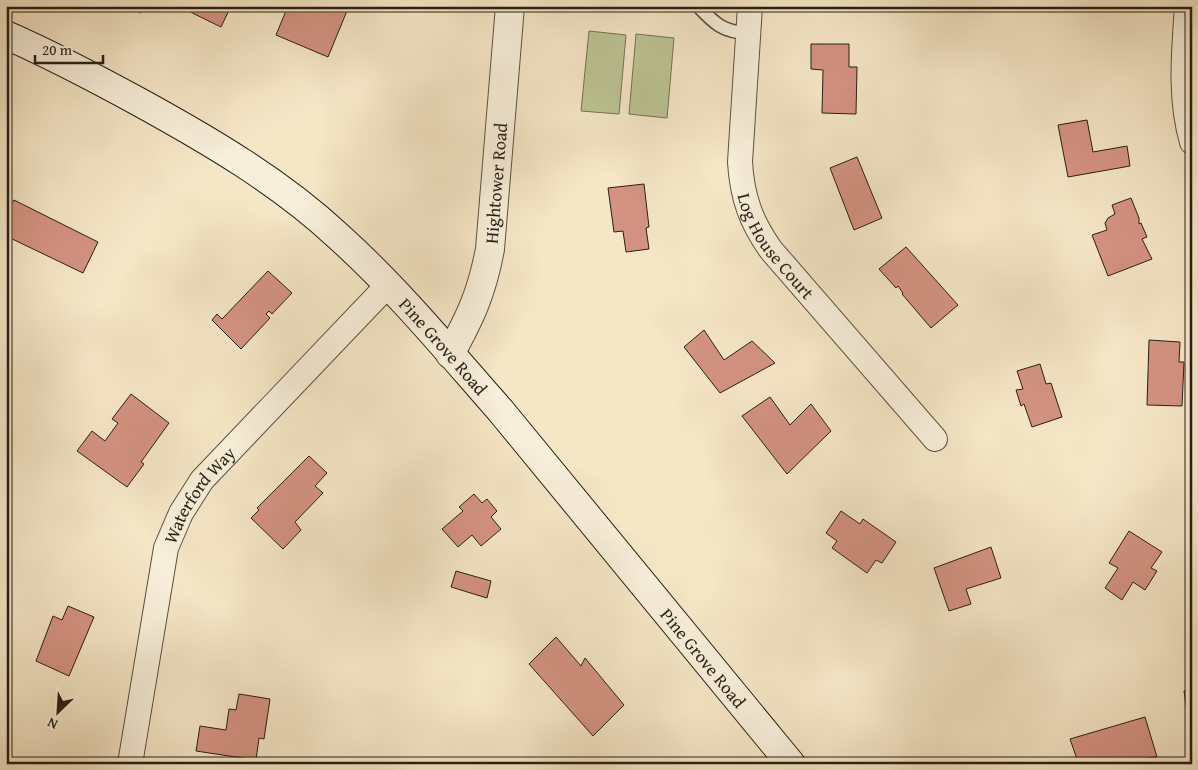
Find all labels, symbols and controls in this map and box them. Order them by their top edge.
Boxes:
scale bar [35,32,102,64]
text: 20 m [42,39,73,60]
street label: Hightower Road [477,121,514,245]
street label: Log House Court [731,190,822,305]
street label: Pine Grove Road [393,291,495,401]
street label: Waterford Way [156,440,241,547]
street label: Pine Grove Road [654,602,753,714]
north arrow [32,688,82,738]
text: N [43,712,61,735]

